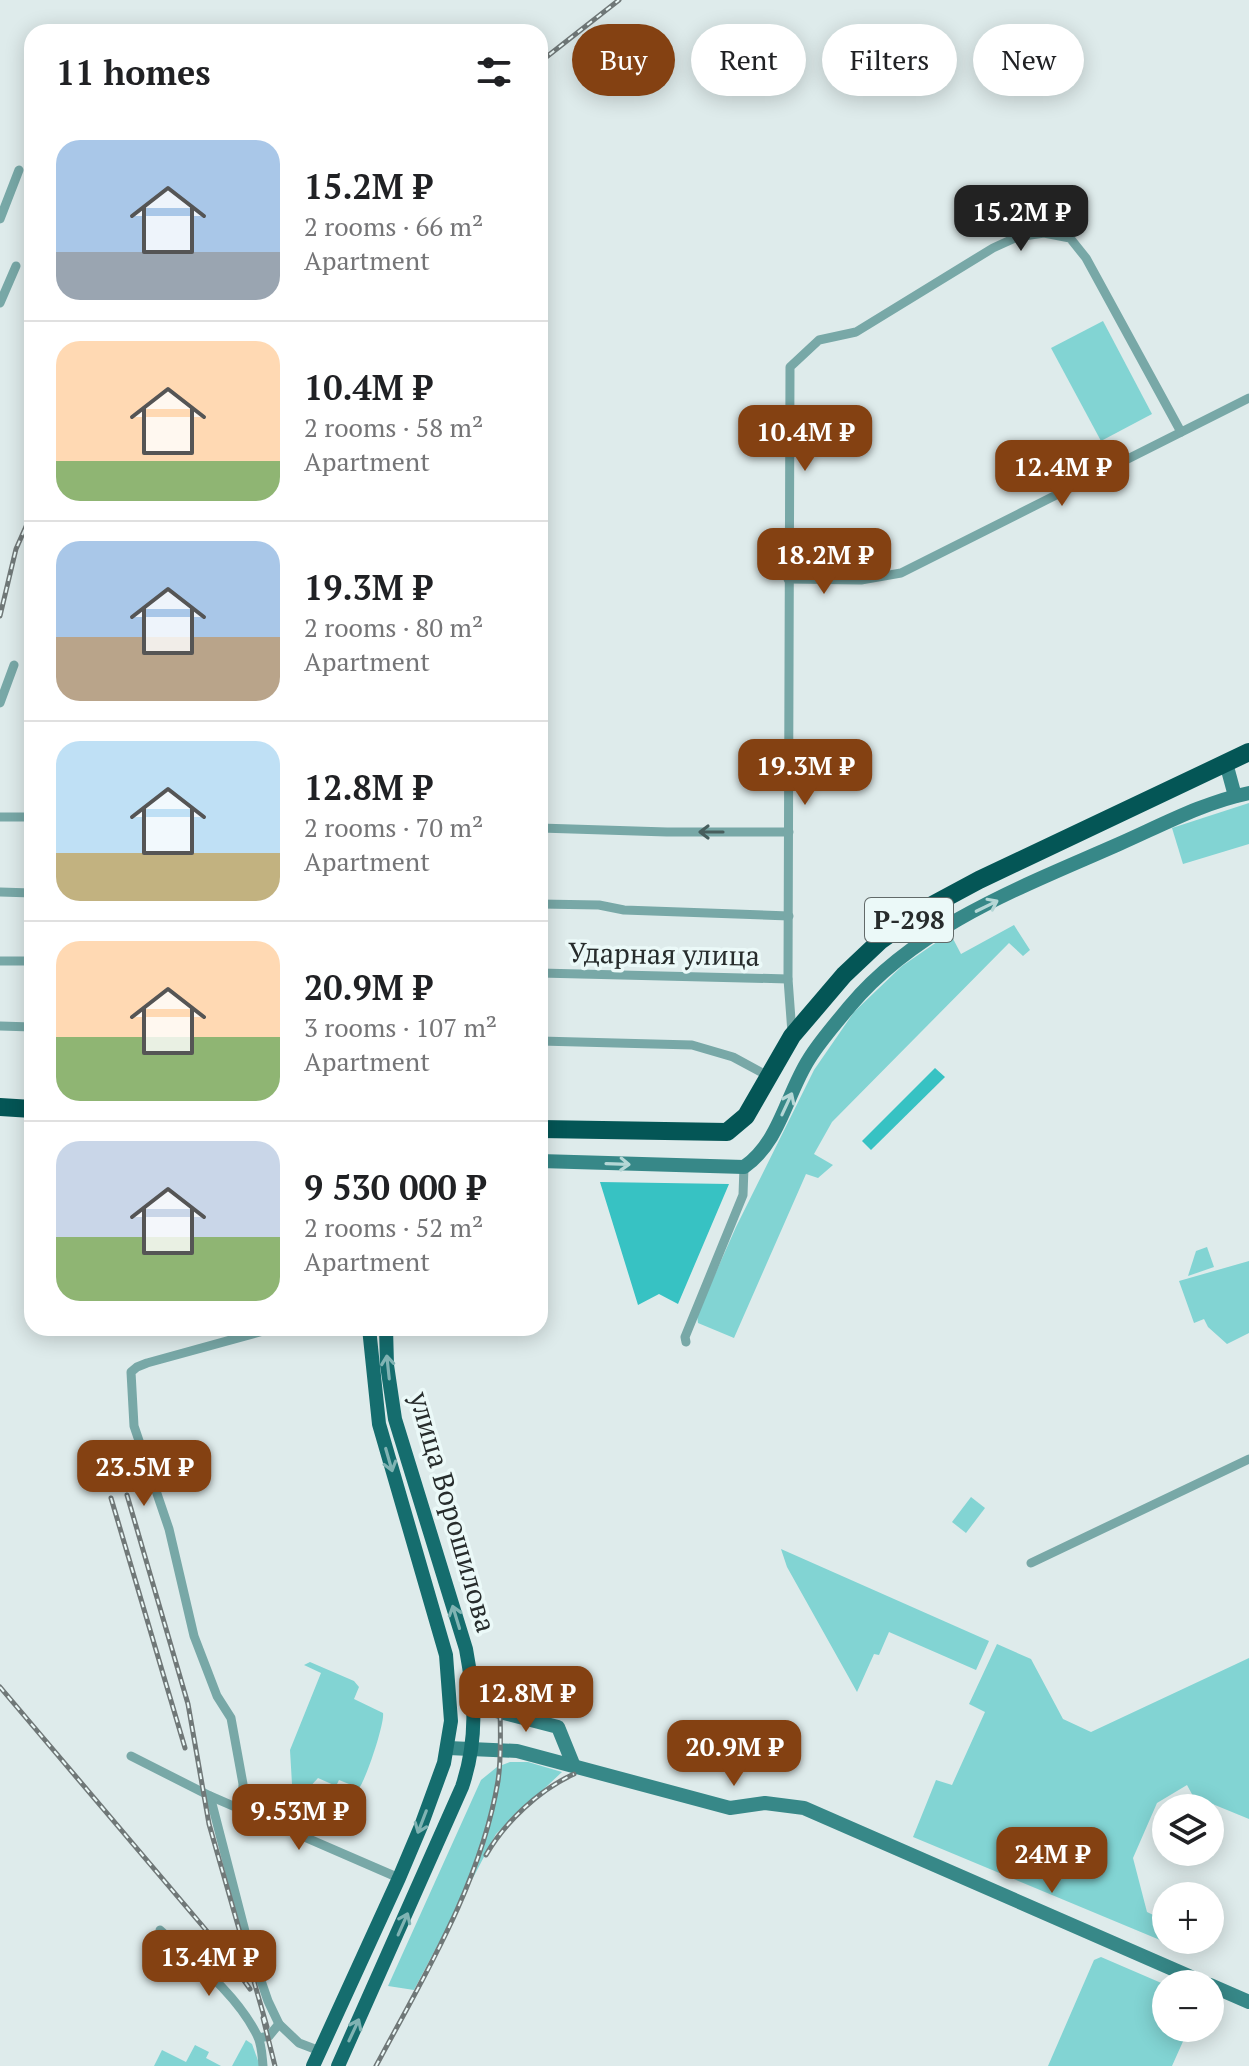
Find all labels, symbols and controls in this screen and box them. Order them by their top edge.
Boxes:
chip: Buy [572,24,675,96]
chip: Rent [691,24,806,96]
chip: Filters [822,24,957,96]
chip: New [973,24,1084,96]
text: 11 homes [56,50,211,95]
icon: filters [472,50,516,94]
text: 15.2M ₽ [304,164,432,209]
icon: home [120,172,216,268]
pin: 15.2M ₽ [947,185,1095,253]
text: 15.2M ₽ [972,194,1070,228]
text: 2 rooms · 66 m² [304,209,483,243]
text: Apartment [304,243,430,277]
text: 10.4M ₽ [304,365,432,410]
icon: home [120,373,216,469]
pin: 10.4M ₽ [731,405,879,473]
text: 2 rooms · 58 m² [304,410,483,444]
text: 10.4M ₽ [756,414,854,448]
pin: 12.4M ₽ [988,440,1136,508]
text: Apartment [304,444,430,478]
text: 12.4M ₽ [1013,449,1111,483]
pin: 18.2M ₽ [750,528,898,596]
text: 18.2M ₽ [775,537,873,571]
text: 19.3M ₽ [304,565,432,610]
icon: home [120,573,216,669]
text: 2 rooms · 80 m² [304,610,483,644]
text: Apartment [304,644,430,678]
pin: 19.3M ₽ [731,739,879,807]
text: 19.3M ₽ [756,748,854,782]
text: 12.8M ₽ [304,765,432,810]
icon: home [120,773,216,869]
text: 2 rooms · 70 m² [304,810,483,844]
one-way arrow [698,824,725,840]
text: Apartment [304,844,430,878]
road number: Р-298 [865,898,953,942]
one-way arrow [974,898,998,913]
street label: Ударная улица [568,933,760,974]
text: 20.9M ₽ [304,965,432,1010]
icon: home [120,973,216,1069]
text: 3 rooms · 107 m² [304,1010,497,1044]
text: Apartment [304,1044,430,1078]
one-way arrow [780,1093,795,1117]
one-way arrow [604,1156,631,1171]
text: 9 530 000 ₽ [304,1165,485,1210]
icon: home [120,1173,216,1269]
text: 2 rooms · 52 m² [304,1210,483,1244]
text: Apartment [304,1244,430,1278]
one-way arrow [381,1354,396,1381]
street label: улица Ворошилова [401,1387,505,1636]
pin: 23.5M ₽ [70,1440,218,1508]
one-way arrow [382,1446,397,1472]
text: 23.5M ₽ [95,1449,193,1483]
one-way arrow [448,1605,462,1630]
pin: 12.8M ₽ [452,1666,600,1734]
text: 12.8M ₽ [477,1675,575,1709]
pin: 20.9M ₽ [660,1720,808,1788]
text: 20.9M ₽ [685,1729,783,1763]
pin: 9.53M ₽ [225,1784,373,1852]
text: 9.53M ₽ [250,1793,348,1827]
map controls [1152,1794,1224,2042]
button: layers [1152,1794,1224,1866]
one-way arrow [414,1809,428,1834]
pin: 24M ₽ [996,1827,1108,1895]
text: 24M ₽ [1014,1836,1090,1870]
button: + [1152,1882,1224,1954]
one-way arrow [396,1912,411,1937]
pin: 13.4M ₽ [135,1930,283,1998]
text: 13.4M ₽ [160,1939,258,1973]
button: − [1152,1970,1224,2042]
one-way arrow [347,2019,362,2043]

